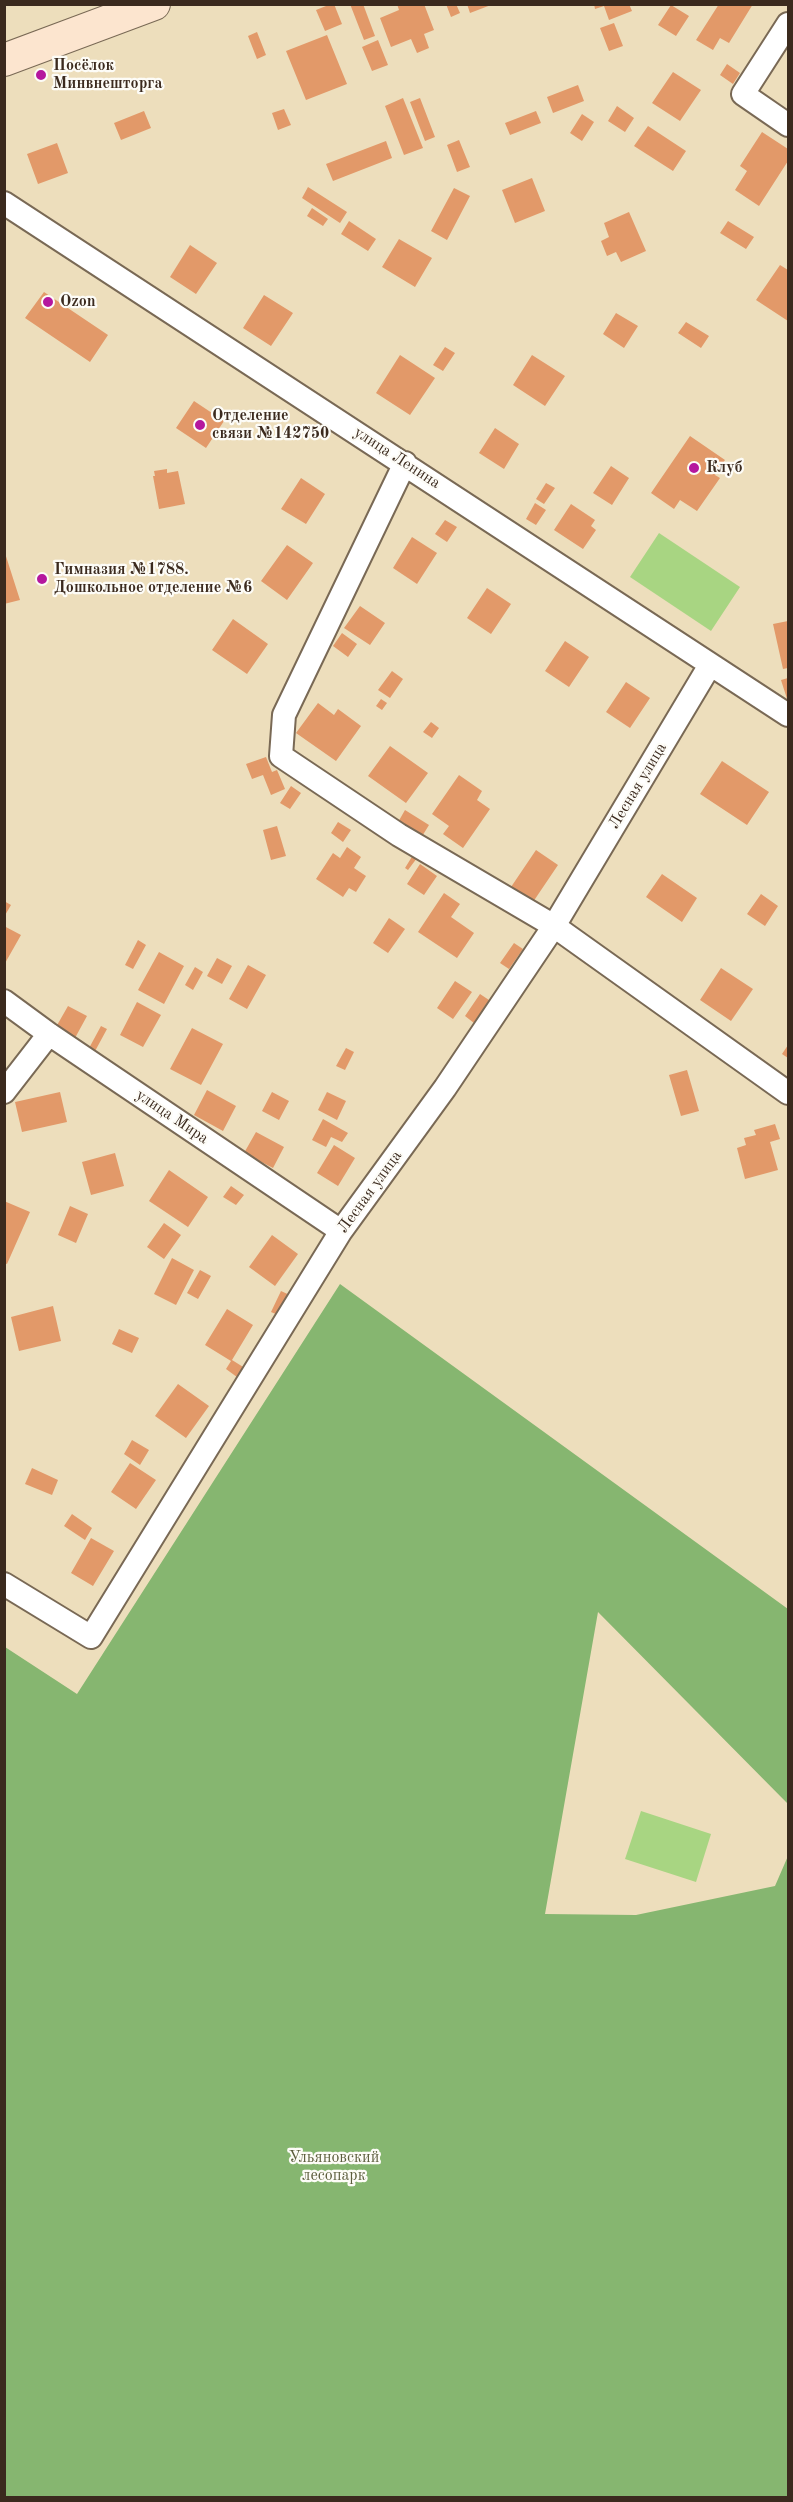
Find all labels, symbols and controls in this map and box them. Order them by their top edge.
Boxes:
place label: Посёлок Минвнешторга [53,56,163,94]
marker: Посёлок Минвнешторга [34,68,48,82]
place label: Ozon [60,292,96,312]
marker: Ozon [41,295,55,309]
place label: Отделение связи №142750 [212,406,329,444]
marker: Отделение связи №142750 [193,418,207,432]
street label: улица Ленина [350,423,444,493]
place label: Клуб [706,458,743,478]
marker: Клуб [687,461,701,475]
place label: Гимназия №1788. Дошкольное отделение №6 [54,560,252,598]
marker: Гимназия №1788. Дошкольное отделение №6 [35,572,49,586]
street label: Лесная улица [605,739,671,833]
street label: улица Мира [132,1086,212,1148]
street label: Лесная улица [334,1147,406,1237]
park label: Ульяновский лесопарк [289,2148,379,2186]

